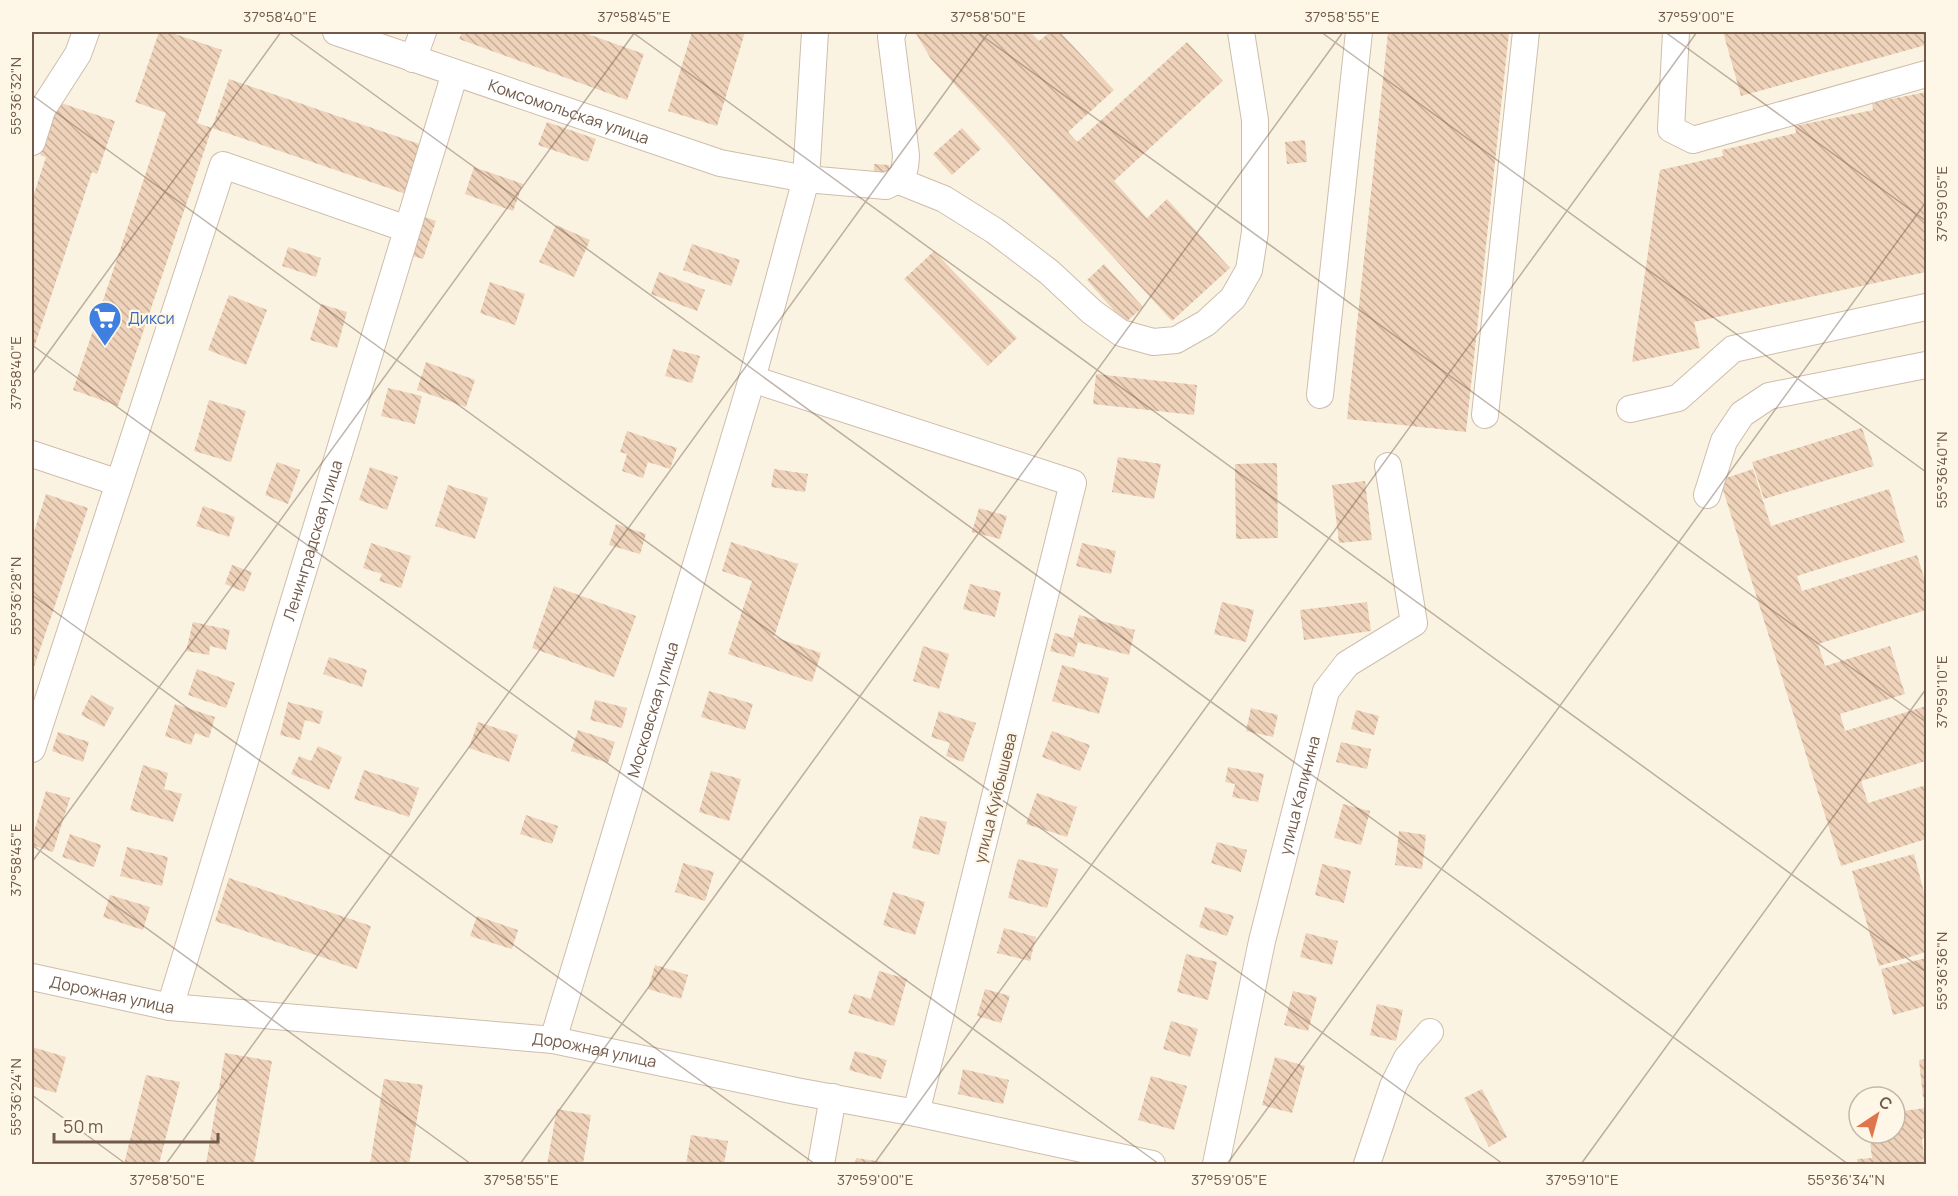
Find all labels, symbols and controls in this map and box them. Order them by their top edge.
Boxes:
text: 37°58'40"E [243,6,317,27]
text: 37°58'45"E [597,6,671,27]
text: 37°58'50"E [950,6,1026,27]
text: 37°58'55"E [1305,6,1379,27]
text: 37°59'00"E [1658,6,1734,27]
text: 55°36'32"N [5,57,26,135]
street label: Комсомольская улица [485,74,652,149]
text: 37°59'05"E [1931,166,1952,242]
supermarket icon: Дикси [87,300,123,347]
place label: Дикси [128,307,175,329]
text: 37°58'40"E [5,336,26,410]
text: 55°36'40"N [1931,431,1952,509]
street label: Ленинградская улица [278,457,347,623]
text: 55°36'28"N [5,557,26,635]
street label: Московская улица [622,639,683,780]
text: 37°59'10"E [1931,655,1952,729]
street label: улица Куйбышева [968,730,1022,866]
street label: улица Калинина [1273,734,1325,857]
text: 37°58'45"E [5,823,26,897]
text: 55°36'36"N [1931,932,1952,1010]
street label: Дорожная улица [48,970,176,1019]
street label: Дорожная улица [531,1027,659,1072]
text: 55°36'24"N [5,1058,26,1136]
north arrow [1847,1085,1907,1145]
text: С [1875,1090,1897,1115]
scale bar [54,1106,218,1144]
text: 50 m [63,1114,103,1138]
text: 37°58'50"E [129,1169,205,1190]
text: 37°58'55"E [484,1169,558,1190]
text: 37°59'00"E [837,1169,913,1190]
text: 37°59'05"E [1191,1169,1267,1190]
text: 37°59'10"E [1545,1169,1619,1190]
text: 55°36'34"N [1807,1169,1885,1190]

